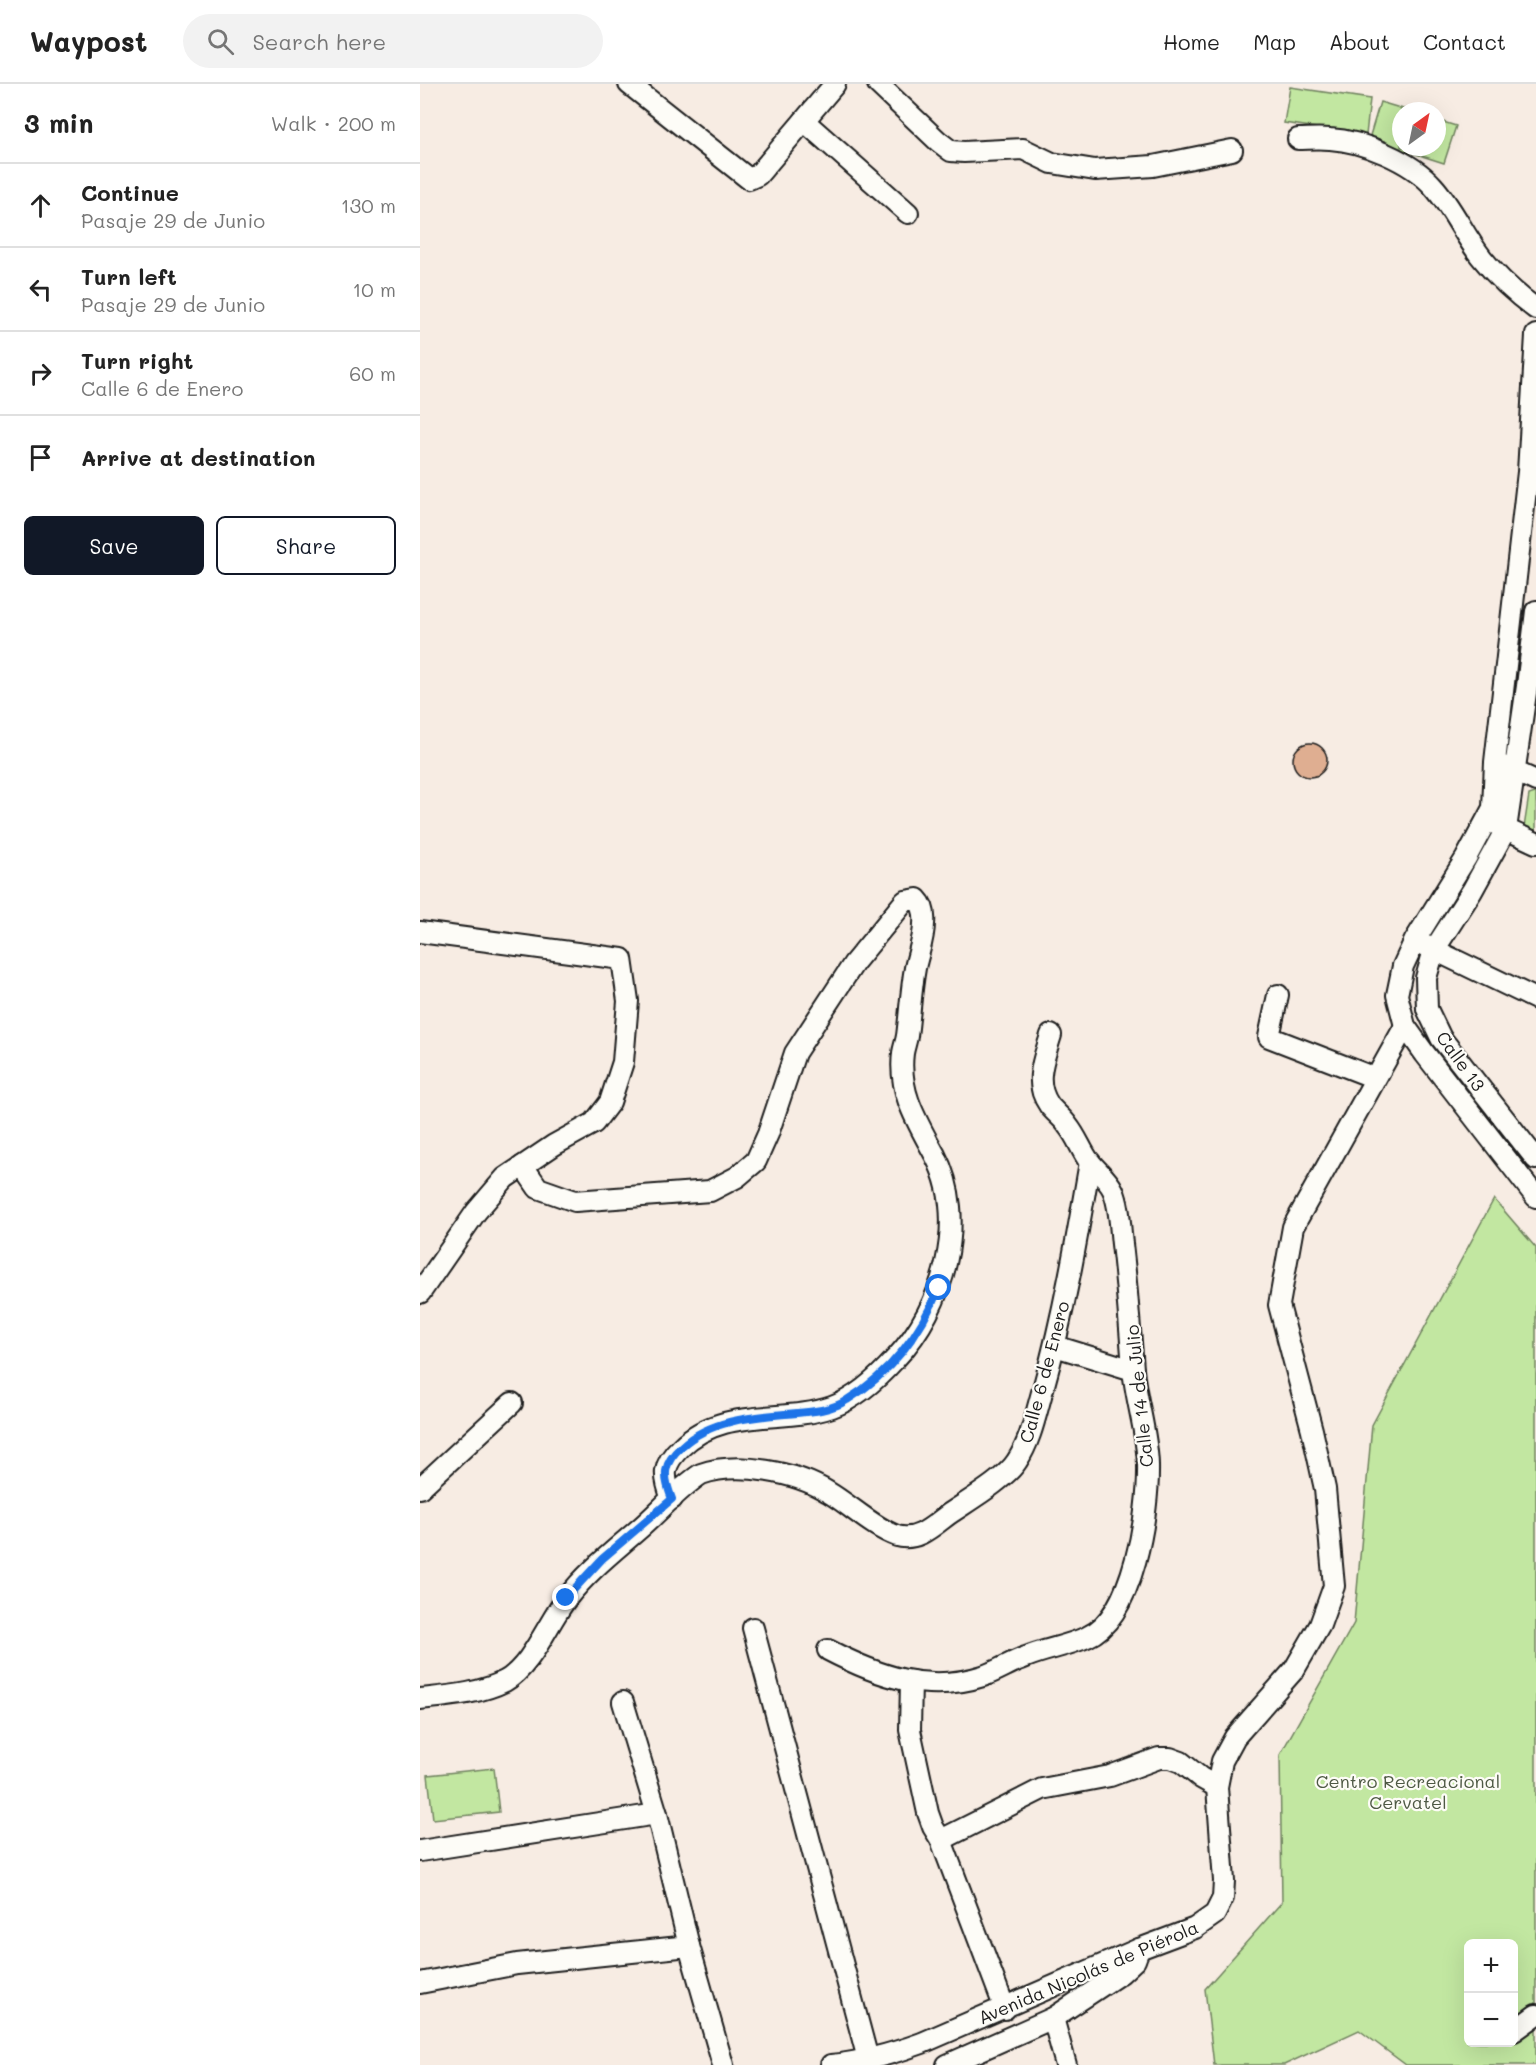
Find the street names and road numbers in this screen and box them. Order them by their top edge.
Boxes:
street label: Calle 13 [1431,1026,1491,1096]
street label: Calle 6 de Enero [1014,1298,1075,1446]
street label: Calle 14 de Julio [1120,1323,1158,1468]
street label: Avenida Nicolás de Piérola [974,1915,1202,2029]

